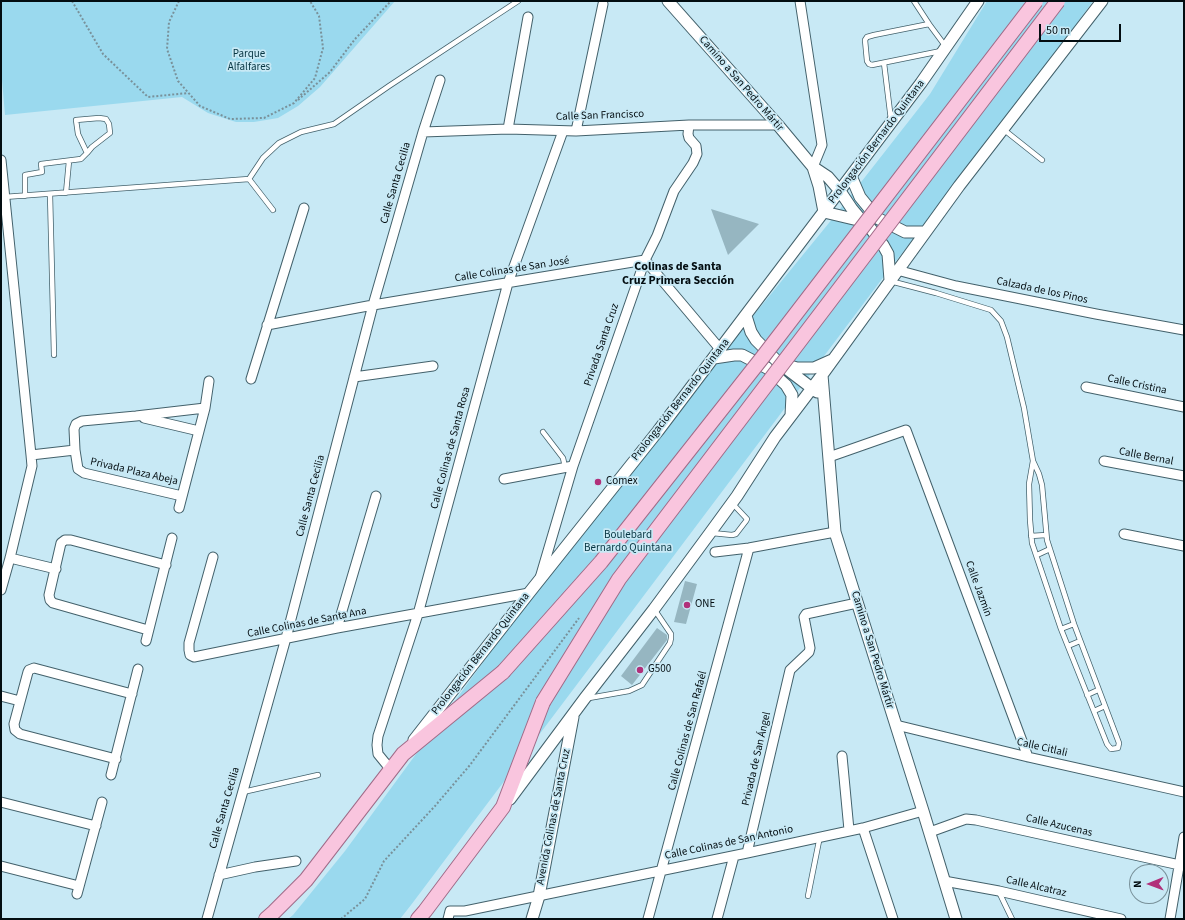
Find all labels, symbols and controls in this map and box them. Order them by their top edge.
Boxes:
scale bar [1041,16,1123,42]
text: 50 m [1046,22,1070,39]
street label: Camino a San Pedro Mártir [696,34,786,134]
park label: Parque Alfalfares [228,48,270,74]
street label: Prolongación Bernardo Quintana [826,78,928,206]
street label: Calle San Francisco [556,108,644,124]
street label: Calle Santa Cecilia [378,141,414,225]
street label: Calle Colinas de San José [454,254,570,286]
district label: Colinas de Santa Cruz Primera Sección [622,260,734,288]
street label: Calzada de los Pinos [995,275,1089,307]
street label: Privada Santa Cruz [582,302,622,388]
street label: Prolongación Bernardo Quintana [629,336,733,464]
street label: Calle Cristina [1106,372,1168,398]
street label: Calle Colinas de Santa Rosa [428,385,474,511]
street label: Calle Bernal [1118,445,1174,469]
street label: Calle Santa Cecilia [294,454,328,538]
street label: Privada Plaza Abeja [89,455,179,489]
place label: Comex [606,475,638,489]
marker: Comex [593,477,603,487]
park label: Boulebard Bernardo Quintana [584,529,672,555]
street label: Calle Jazmín [962,559,994,619]
street label: Prolongación Bernardo Quintana [429,590,533,718]
street label: Camino a San Pedro Mártir [848,590,896,710]
place label: ONE [695,598,715,612]
marker: ONE [682,600,692,610]
street label: Calle Colinas de Santa Ana [246,605,368,641]
place label: G500 [648,663,671,677]
marker: G500 [635,665,645,675]
street label: Calle Colinas de San Rafaél [666,670,710,792]
street label: Privada de San Ángel [740,711,774,807]
street label: Calle Citlali [1015,736,1069,760]
street label: Avenida Colinas de Santa Cruz [534,748,574,886]
street label: Calle Santa Cecilia [207,766,243,850]
street label: Calle Azucenas [1024,812,1094,840]
street label: Calle Colinas de San Antonio [664,823,794,863]
north arrow [1129,864,1169,904]
street label: Calle Alcatraz [1004,874,1068,900]
text: N [1130,880,1145,888]

